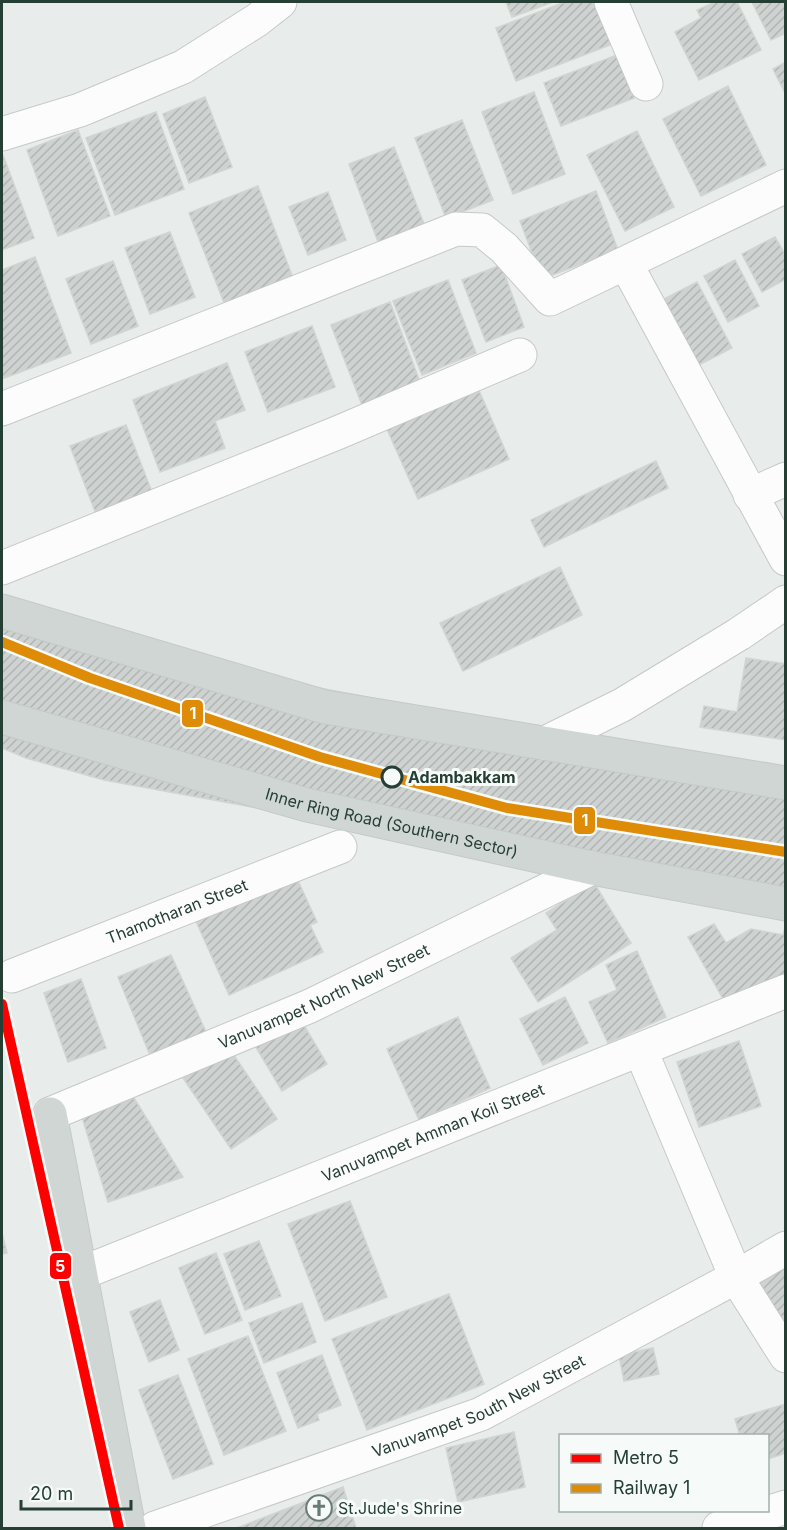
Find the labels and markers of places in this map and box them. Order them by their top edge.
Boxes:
marker: Adambakkam [381,766,403,788]
place label: Adambakkam [408,767,516,787]
church icon: St.Jude's Shrine [304,1493,334,1523]
place label: St.Jude's Shrine [338,1498,462,1518]

